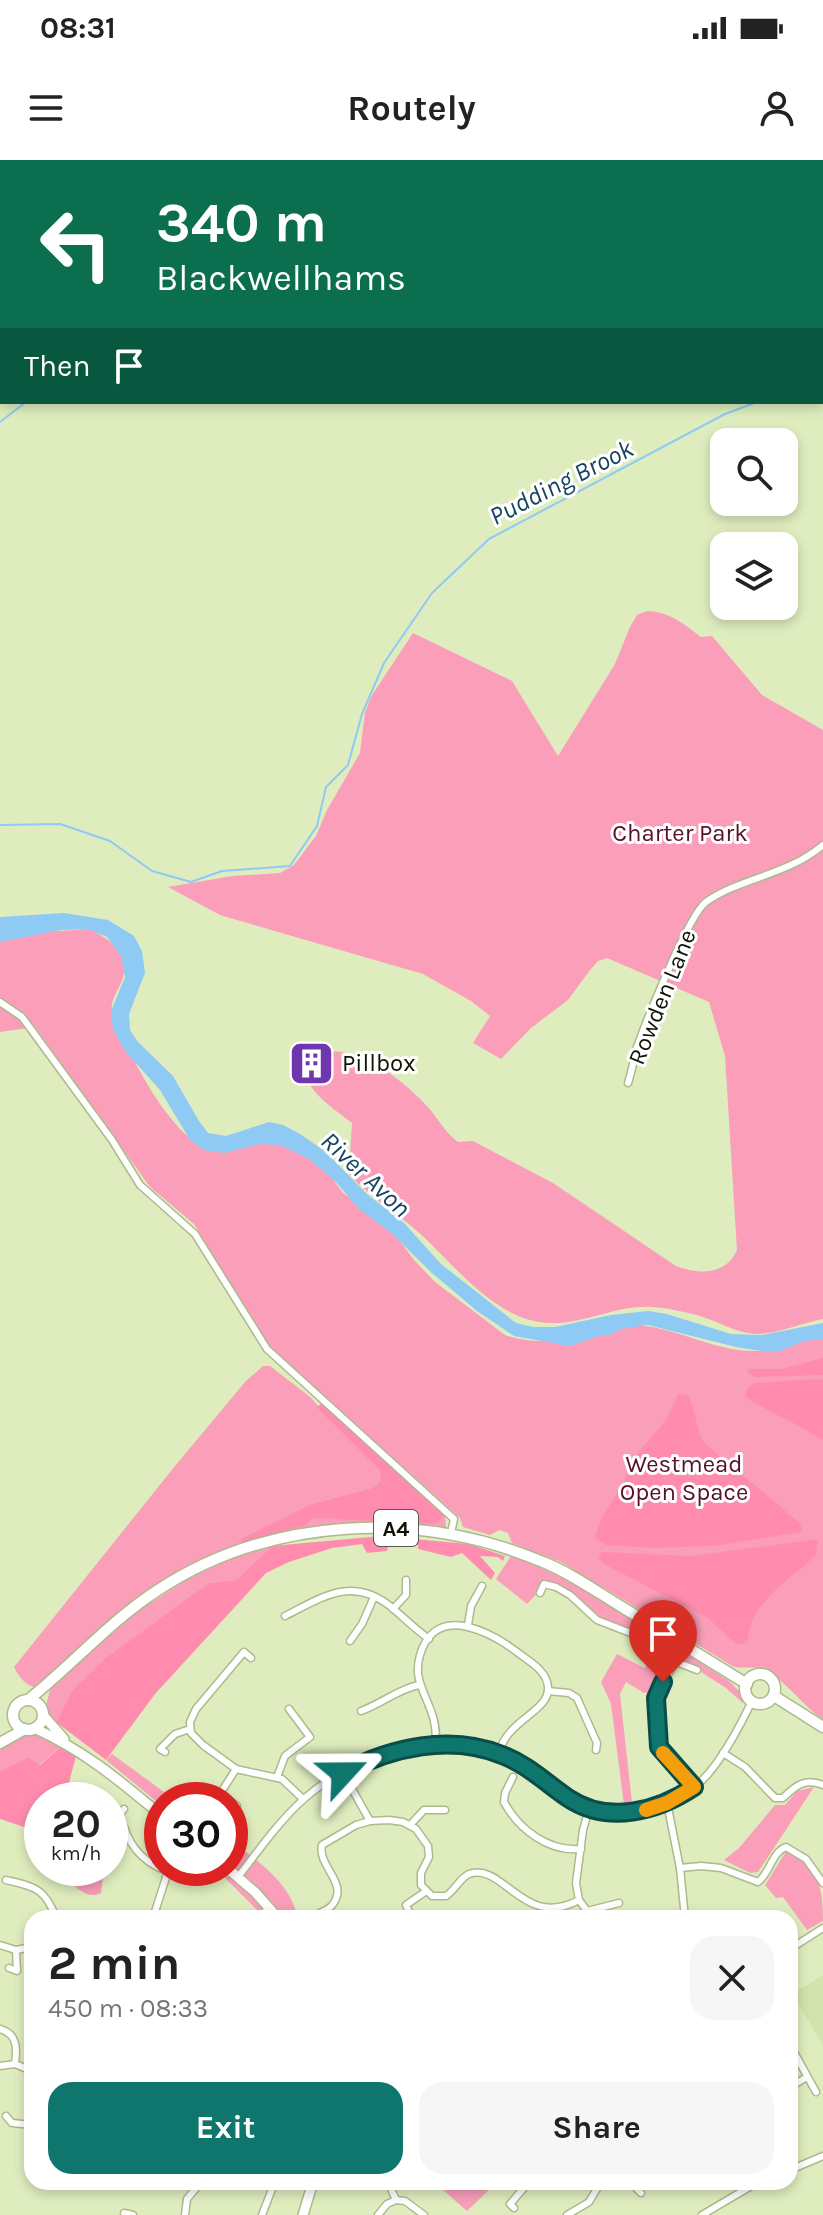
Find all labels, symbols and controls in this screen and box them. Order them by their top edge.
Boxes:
text: 08:31 [40,10,116,46]
icon: menu [24,86,68,130]
icon: person [755,86,799,130]
text: Routely [347,87,476,129]
text: 340 m [156,190,327,255]
icon: left [24,192,128,296]
text: Blackwellhams [156,257,406,299]
icon: arrive [107,344,151,388]
text: Then [24,348,91,384]
map controls [710,428,798,620]
button: search [710,428,798,516]
water label: Pudding Brook [484,433,639,532]
button: layers [710,532,798,620]
park label: Charter Park [612,819,748,847]
street label: Rowden Lane [622,925,702,1069]
building icon: Pillbox [287,1039,335,1087]
place label: Pillbox [342,1049,416,1077]
water label: River Avon [314,1125,417,1224]
park label: Westmead Open Space [620,1450,748,1506]
road number: A4 [374,1510,418,1546]
pin [629,1600,697,1682]
icon: arrive [641,1612,685,1656]
position arrow [301,1731,385,1815]
speed limit sign: 30 [144,1782,248,1886]
text: 20 [51,1800,101,1847]
text: km/h [51,1842,101,1865]
text: 2 min [48,1935,180,1991]
button: close [690,1936,774,2020]
text: 450 m · 08:33 [48,1993,208,2024]
button: Exit [48,2082,403,2174]
button: Share [419,2082,774,2174]

